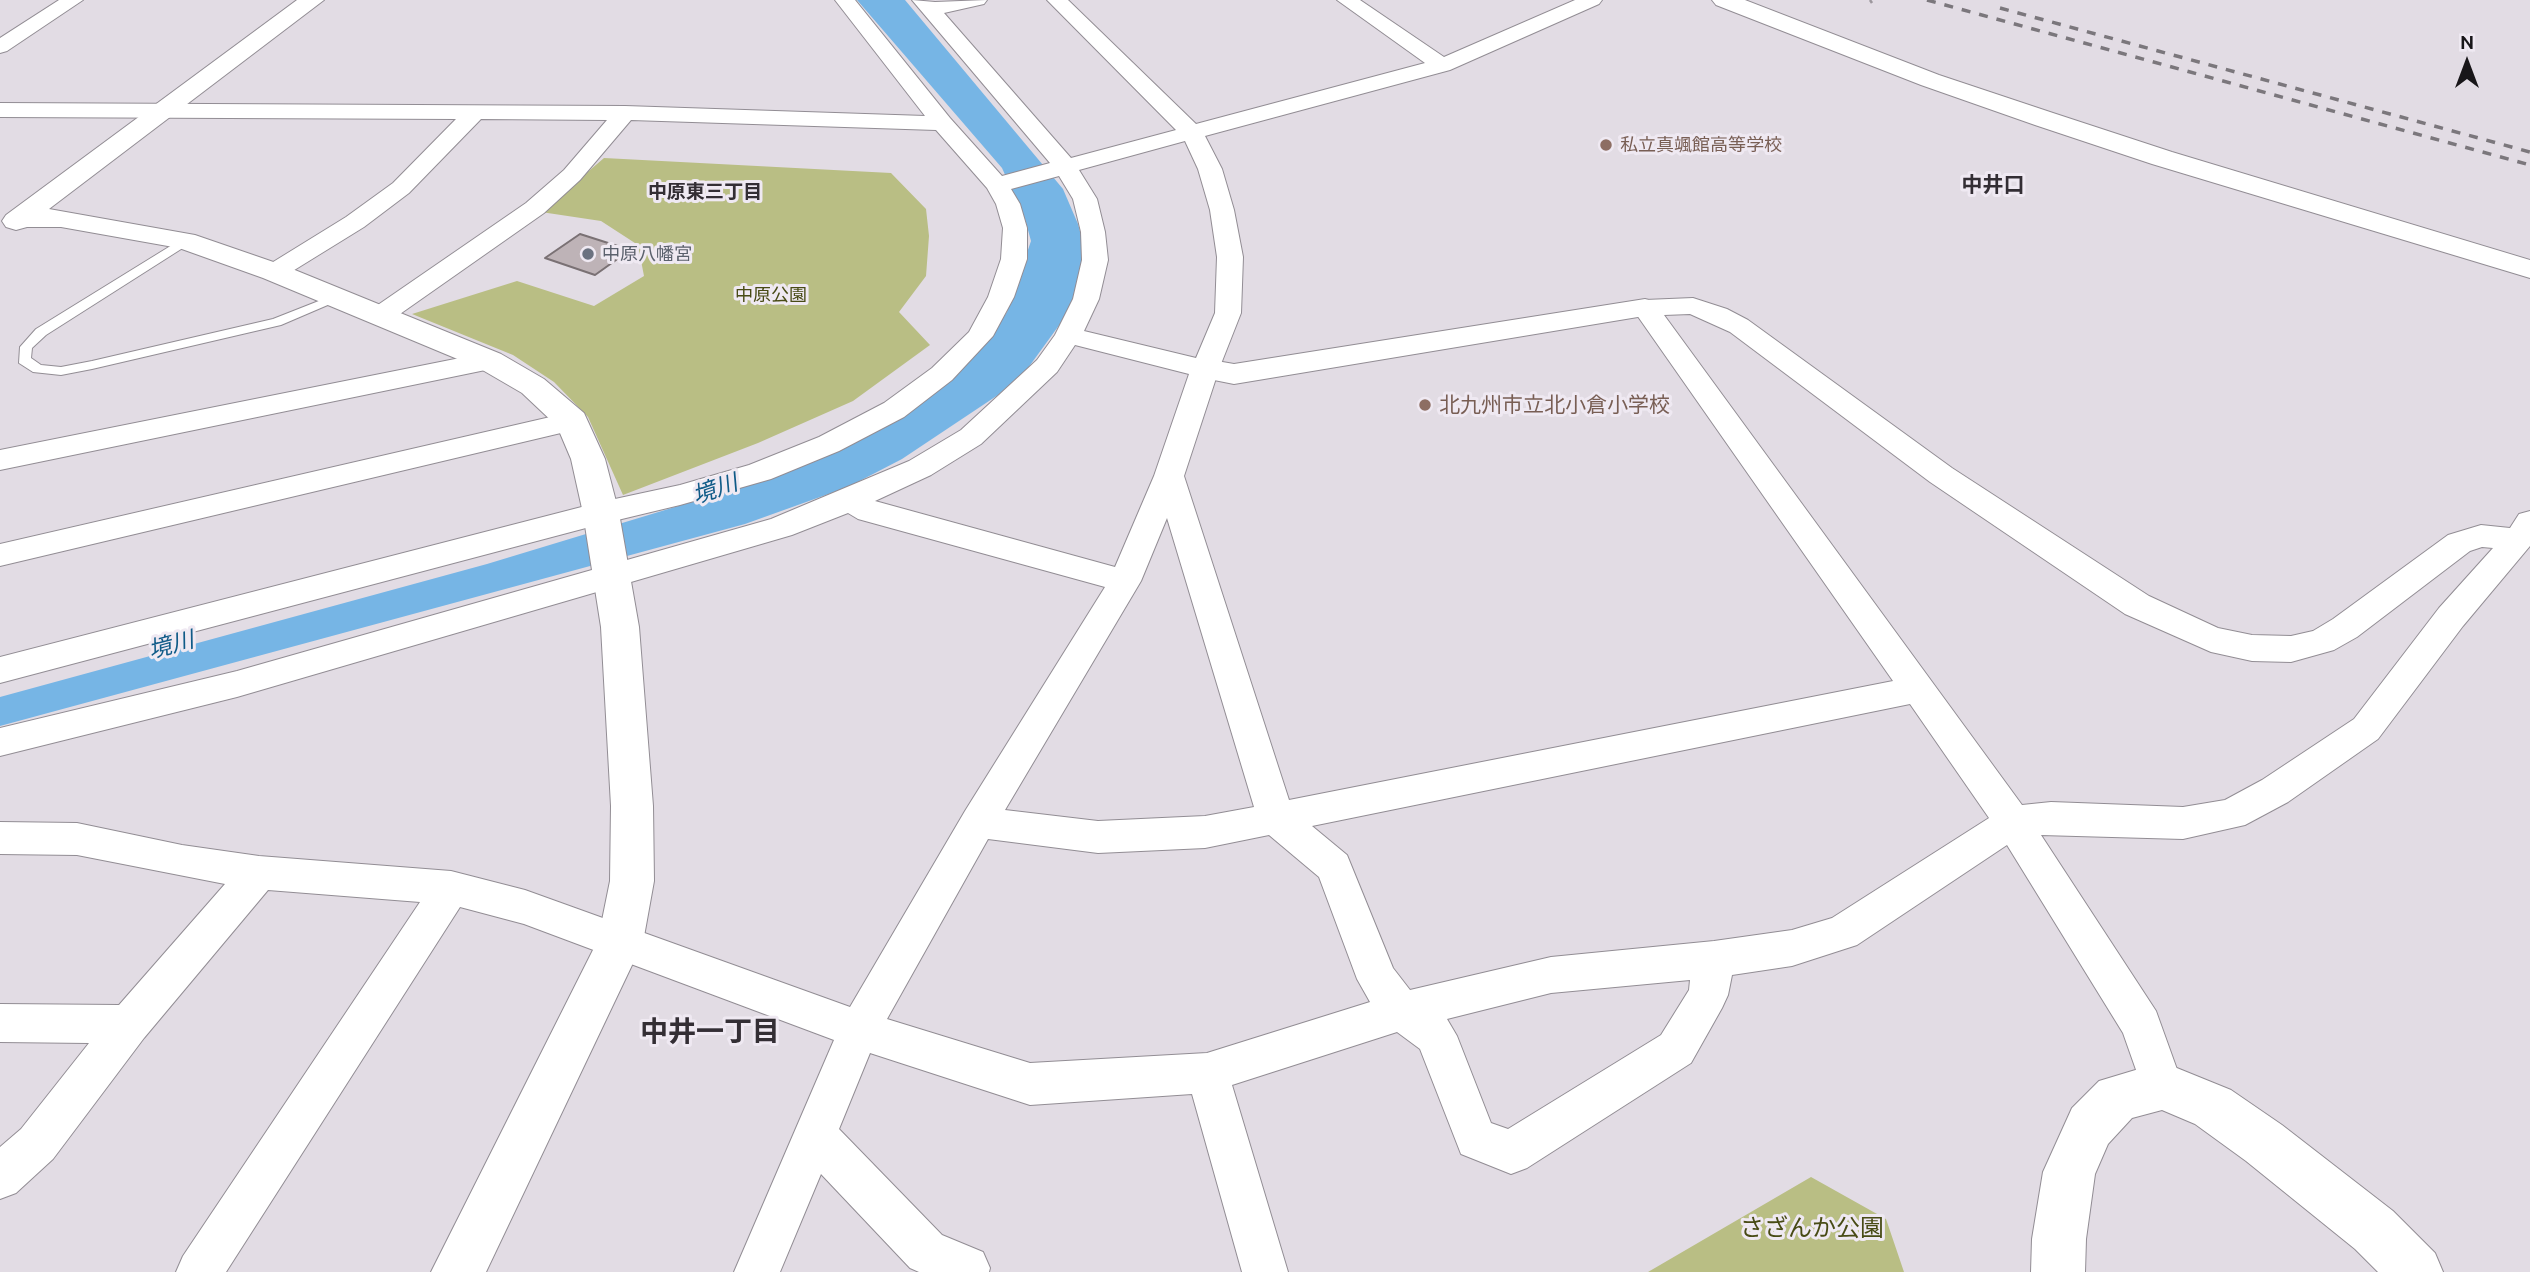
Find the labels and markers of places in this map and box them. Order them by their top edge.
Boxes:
place label: 私立真颯館高等学校 [1620,134,1782,156]
marker: 私立真颯館高等学校 [1598,137,1614,153]
place label: 中原八幡宮 [602,243,692,265]
marker: 中原八幡宮 [580,246,596,262]
place label: 北九州市立北小倉小学校 [1439,392,1670,418]
marker: 北九州市立北小倉小学校 [1417,397,1433,413]

